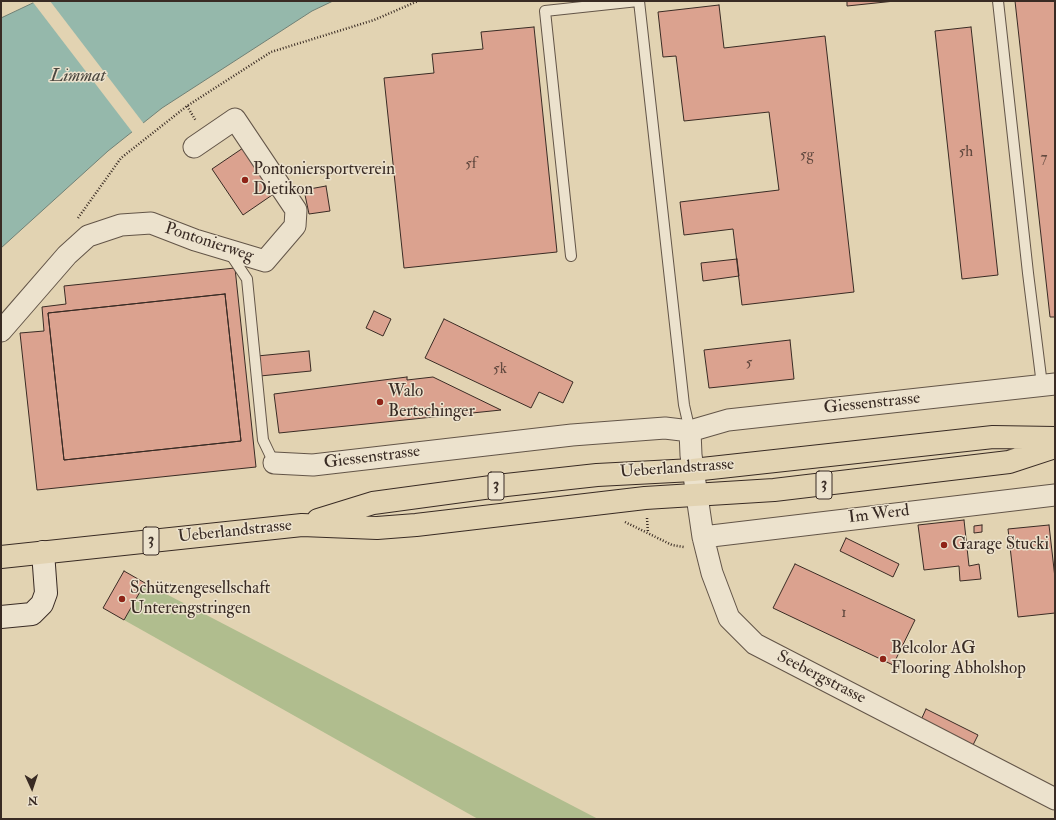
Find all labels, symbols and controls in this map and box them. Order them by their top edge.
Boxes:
water label: Limmat [50,66,106,88]
house number: 5h [959,144,973,162]
house number: 5g [800,147,814,165]
house number: 7 [1041,150,1047,168]
house number: 5f [465,156,477,174]
place label: Pontoniersportverein Dietikon [253,160,395,200]
marker: Pontoniersportverein Dietikon [240,175,250,185]
street label: Pontonierweg [162,219,256,267]
house number: 5 [746,355,752,373]
house number: 5k [493,361,507,379]
place label: Walo Bertschinger [388,382,475,422]
street label: Giessenstrasse [823,389,921,419]
marker: Walo Bertschinger [375,397,385,407]
street label: Giessenstrasse [323,442,421,474]
street label: Ueberlandstrasse [619,455,735,483]
road number: 3 [816,471,832,499]
road number: 3 [488,472,504,500]
street label: Im Werd [847,501,911,529]
street label: Ueberlandstrasse [177,516,293,548]
road number: 3 [143,527,159,555]
place label: Garage Stucki [952,535,1049,555]
marker: Garage Stucki [939,540,949,550]
place label: Schützengesellschaft Unterengstringen [130,579,270,619]
marker: Schützengesellschaft Unterengstringen [117,594,127,604]
house number: 1 [841,605,847,623]
place label: Belcolor AG Flooring Abholshop [891,639,1026,679]
street label: Seebergstrasse [773,647,869,709]
marker: Belcolor AG Flooring Abholshop [878,654,888,664]
north arrow [12,768,52,808]
text: N [27,794,38,807]

